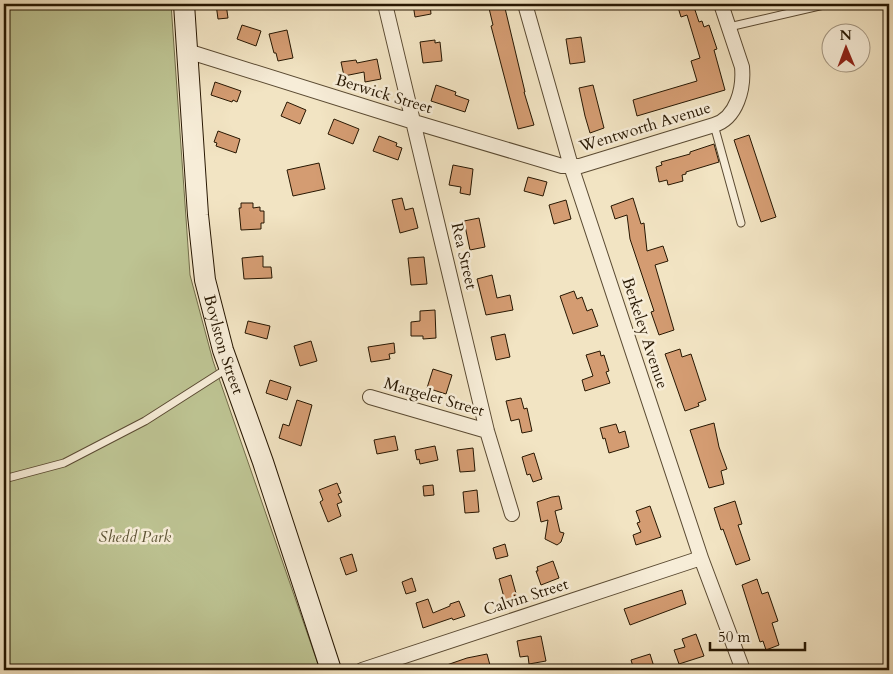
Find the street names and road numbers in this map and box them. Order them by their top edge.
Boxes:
street label: Berwick Street [333,69,435,119]
street label: Wentworth Avenue [576,97,713,158]
street label: Rea Street [446,220,482,292]
street label: Berkeley Avenue [617,275,673,391]
street label: Boylston Street [198,292,249,397]
street label: Margelet Street [381,372,487,422]
street label: Calvin Street [481,573,571,621]

